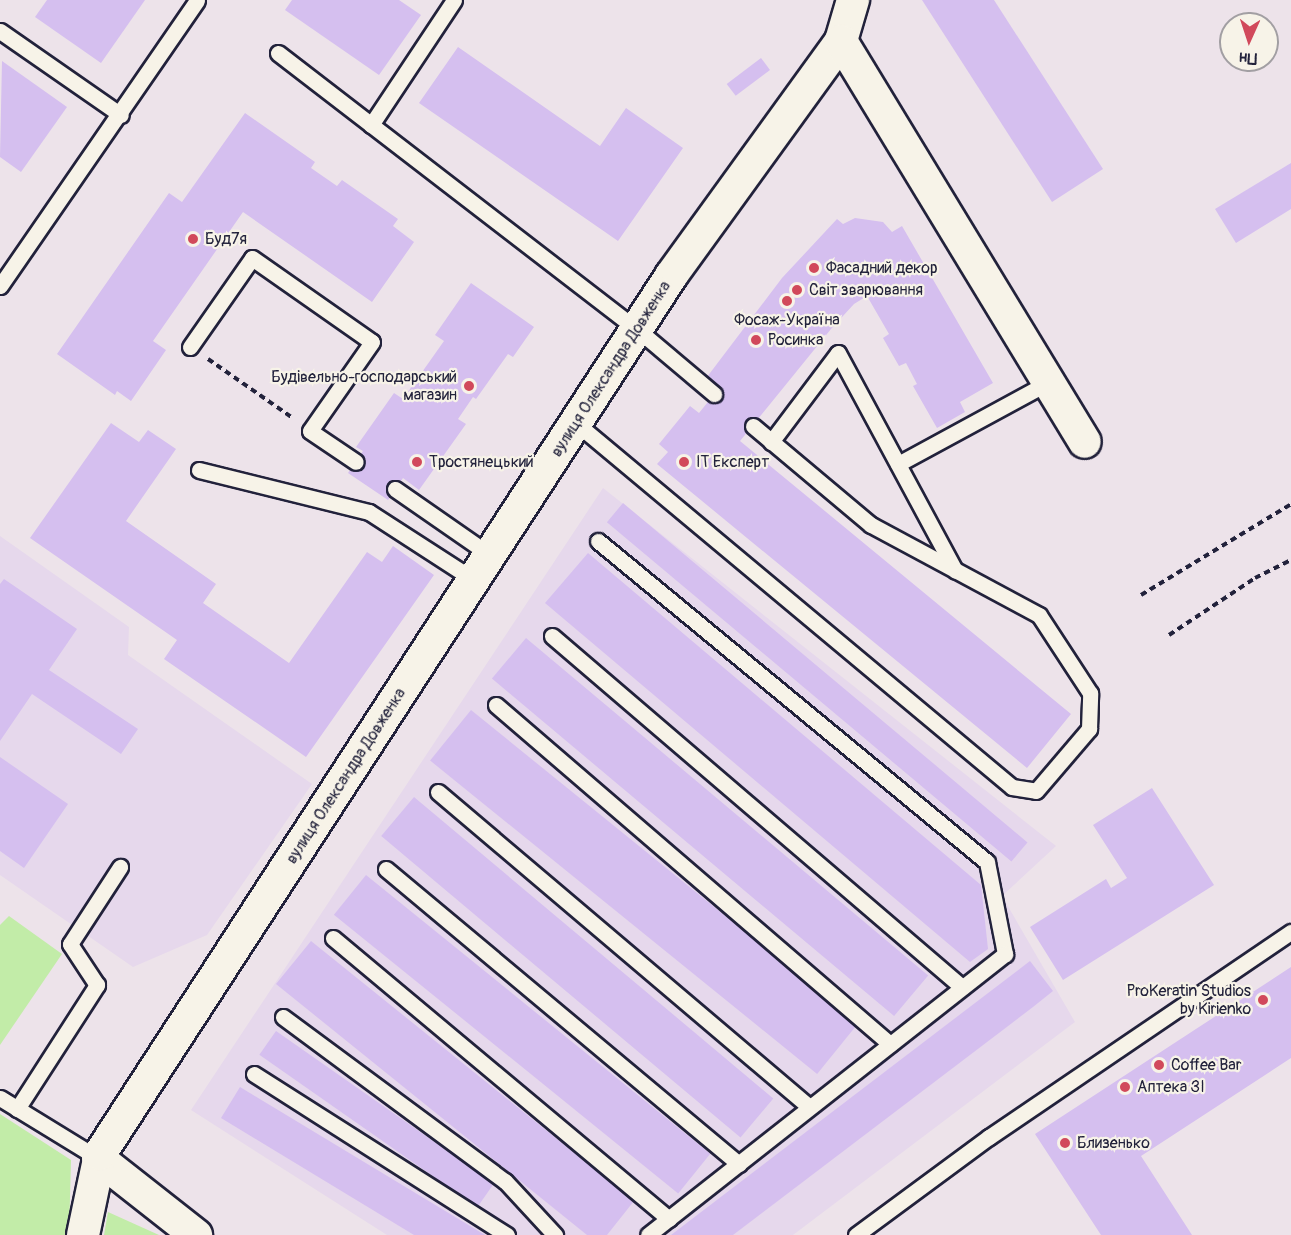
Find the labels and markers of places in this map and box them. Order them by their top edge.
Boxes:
place label: Буд7я [205,229,247,249]
marker: Буд7я [186,232,200,246]
place label: Фасадний декор [826,258,937,278]
marker: Фасадний декор [807,261,821,275]
place label: Світ зварювання [809,280,923,300]
marker: Світ зварювання [790,283,804,297]
marker: Фосаж-Україна [780,294,794,308]
place label: Фосаж-Україна [734,310,840,330]
place label: Росинка [768,330,823,350]
marker: Росинка [749,333,763,347]
place label: Будівельно-господарський магазин [271,367,457,405]
marker: Будівельно-господарський магазин [462,379,476,393]
place label: Тростянецький [429,452,534,472]
place label: IT Експерт [696,452,769,472]
marker: Тростянецький [410,455,424,469]
marker: IT Експерт [677,455,691,469]
place label: ProKeratin Studios by Kirienko [1126,981,1251,1019]
marker: ProKeratin Studios by Kirienko [1256,993,1270,1007]
place label: Coffee Bar [1171,1055,1241,1075]
marker: Coffee Bar [1152,1058,1166,1072]
place label: Аптека ЗІ [1137,1077,1205,1097]
marker: Аптека ЗІ [1118,1080,1132,1094]
place label: Близенько [1077,1133,1150,1153]
marker: Близенько [1058,1136,1072,1150]

